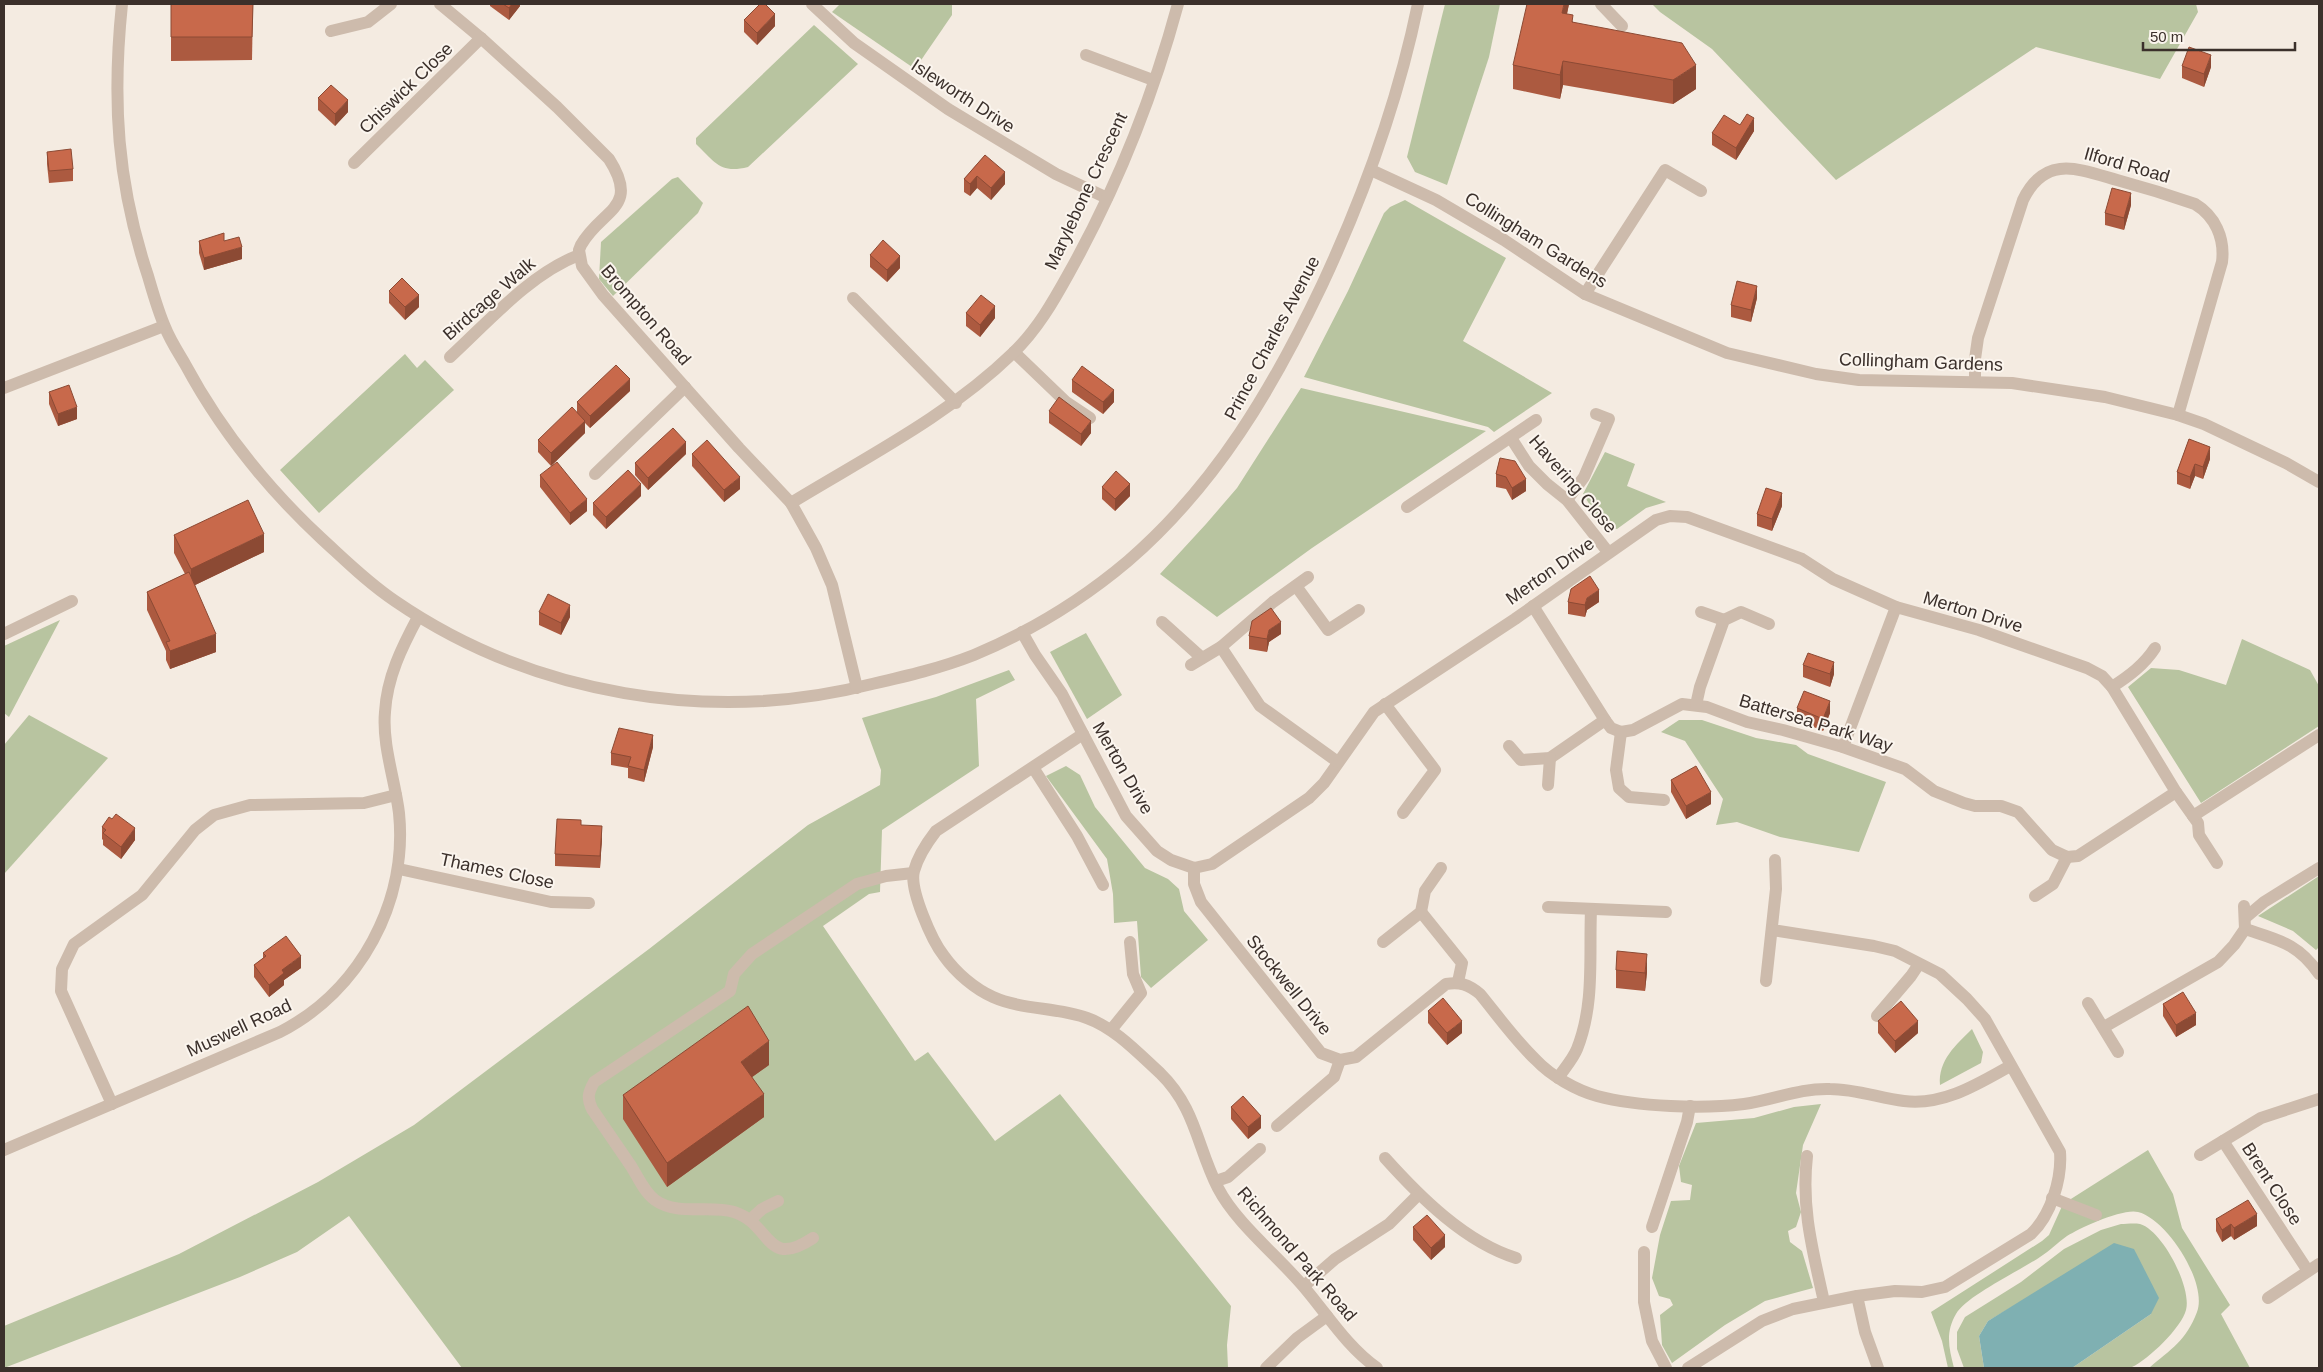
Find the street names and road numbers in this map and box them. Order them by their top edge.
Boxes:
street label: Chiswick Close [355,38,457,138]
street label: Isleworth Drive [908,55,1018,137]
street label: Marylebone Crescent [1041,109,1131,273]
street label: Ilford Road [2082,143,2172,187]
street label: Collingham Gardens [1461,188,1611,292]
street label: Birdcage Walk [439,253,540,344]
street label: Prince Charles Avenue [1220,253,1324,423]
street label: Brompton Road [597,261,695,369]
street label: Collingham Gardens [1839,349,2003,375]
street label: Havering Close [1525,431,1621,537]
street label: Merton Drive [1502,533,1598,609]
street label: Merton Drive [1921,587,2025,637]
street label: Battersea Park Way [1737,690,1895,756]
street label: Merton Drive [1089,718,1157,818]
street label: Thames Close [438,849,556,893]
street label: Stockwell Drive [1243,931,1335,1039]
street label: Muswell Road [184,995,294,1061]
street label: Brent Close [2238,1139,2306,1229]
street label: Richmond Park Road [1233,1183,1361,1325]

